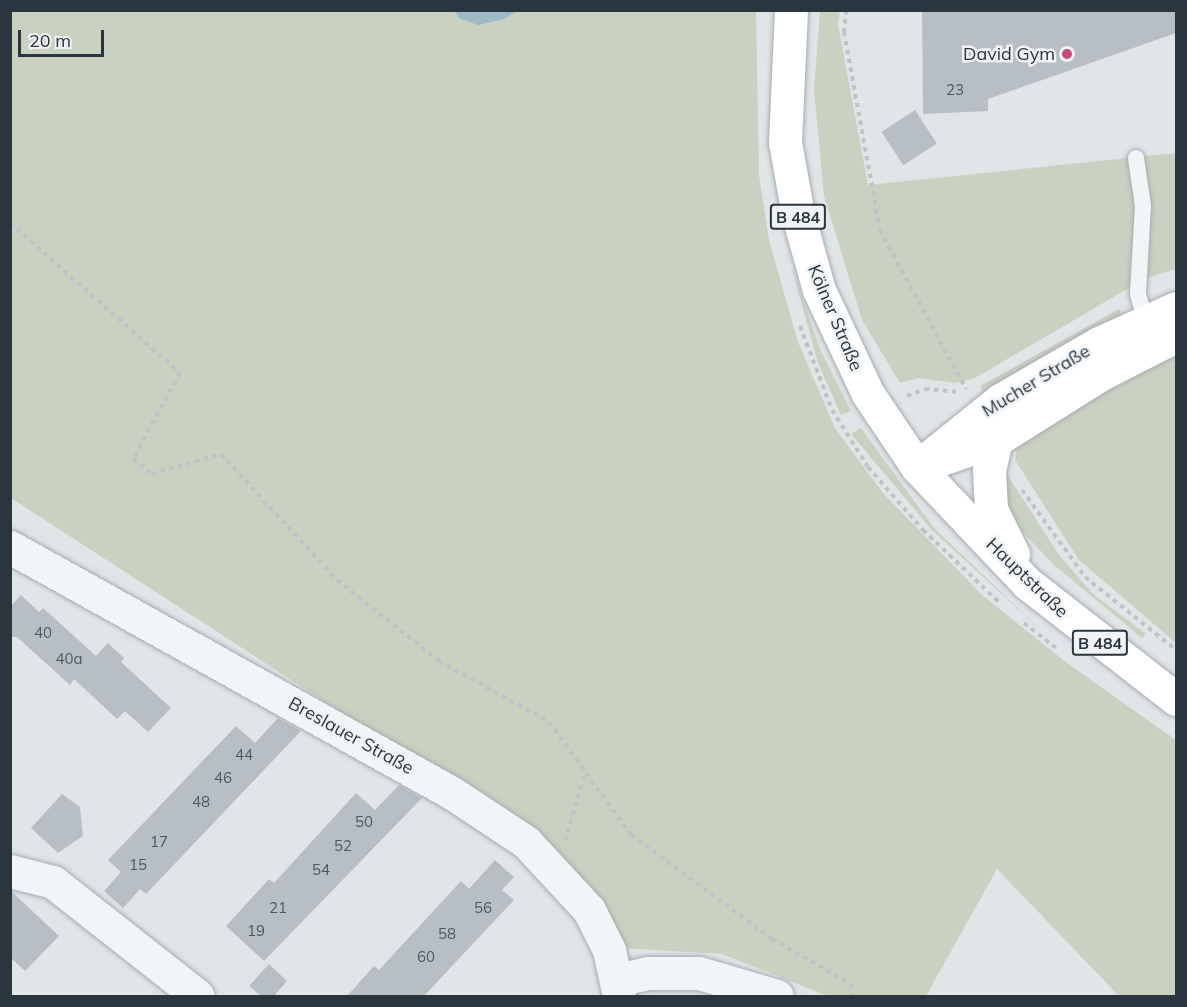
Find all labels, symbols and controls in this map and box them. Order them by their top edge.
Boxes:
scale bar [21,18,106,56]
text: 20 m [29,29,71,52]
place label: David Gym [963,43,1055,65]
marker: David Gym [1060,47,1074,61]
house number: 23 [946,81,964,99]
road number: B 484 [770,204,826,230]
street label: Kölner Straße [803,262,867,374]
street label: Mucher Straße [978,340,1094,422]
street label: Hauptstraße [982,534,1072,622]
house number: 40 [34,624,52,642]
road number: B 484 [1072,630,1128,656]
house number: 40a [56,650,82,668]
street label: Breslauer Straße [285,693,417,779]
house number: 44 [235,746,253,764]
house number: 46 [214,769,232,787]
house number: 48 [192,793,210,811]
house number: 50 [355,813,373,831]
house number: 17 [150,833,168,851]
house number: 52 [334,837,352,855]
house number: 15 [129,856,147,874]
house number: 54 [312,861,330,879]
house number: 21 [269,899,287,917]
house number: 56 [474,899,492,917]
house number: 19 [247,922,265,940]
house number: 58 [438,925,456,943]
house number: 60 [417,948,435,966]

